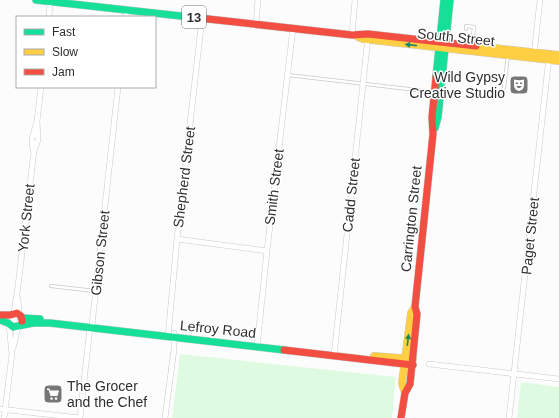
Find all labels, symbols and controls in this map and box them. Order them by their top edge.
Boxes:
road number: 13 [182,6,206,28]
legend [16,16,156,88]
text: Fast [52,25,76,39]
street label: South Street [416,25,496,49]
one-way arrow [405,42,417,49]
text: Slow [52,45,78,59]
text: Jam [52,65,75,79]
place label: Wild Gypsy Creative Studio [409,69,505,101]
theatre icon: Wild Gypsy Creative Studio [508,74,530,96]
street label: Shepherd Street [170,125,198,229]
street label: Smith Street [261,148,287,226]
street label: Cadd Street [339,157,363,233]
street label: Carrington Street [397,165,425,273]
street label: York Street [14,183,38,253]
street label: Paget Street [518,196,542,276]
street label: Gibson Street [88,209,112,296]
street label: Lefroy Road [179,317,257,341]
one-way arrow [405,334,411,347]
place label: The Grocer and the Chef [67,378,147,410]
supermarket icon: The Grocer and the Chef [42,383,64,405]

